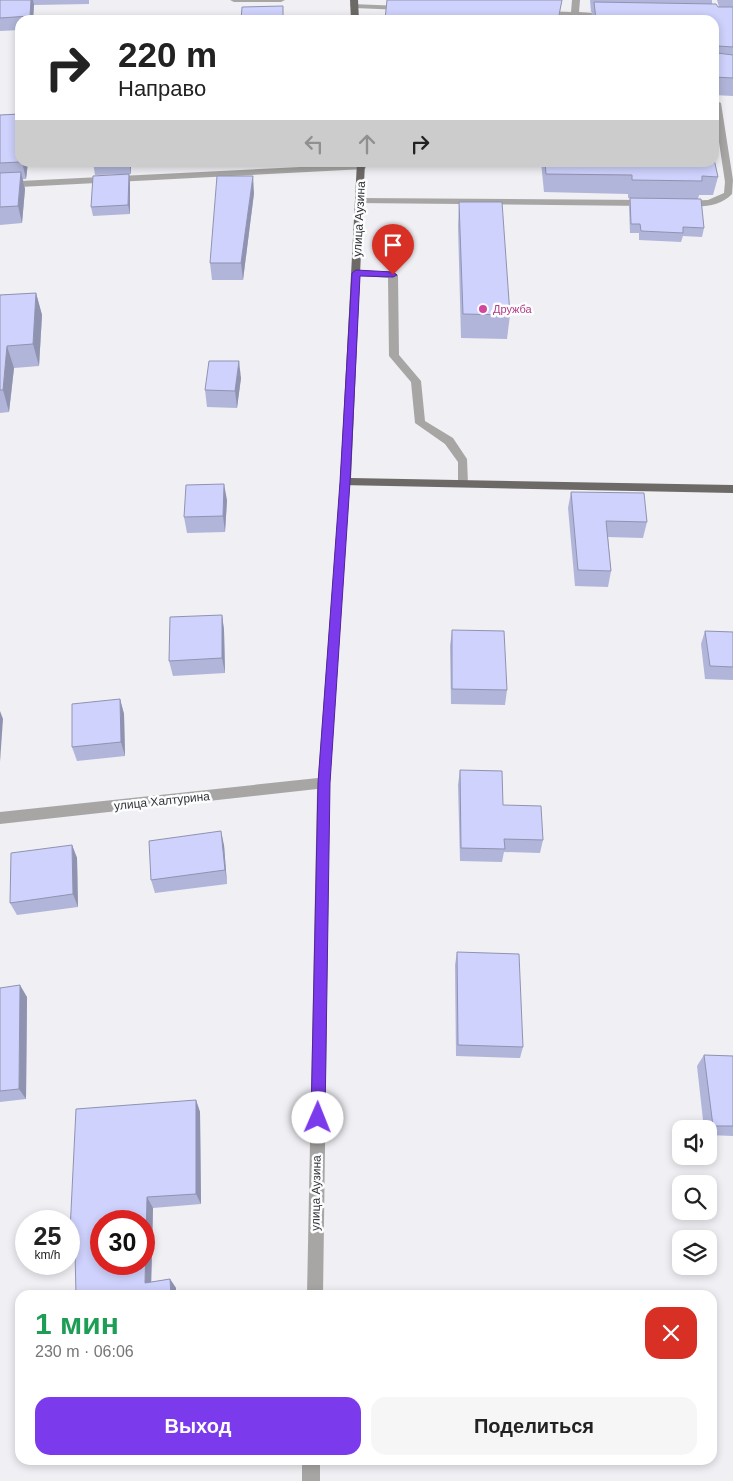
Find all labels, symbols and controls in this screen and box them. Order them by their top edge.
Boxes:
icon: right [35,35,100,100]
text: 220 m [118,35,217,74]
text: Направо [118,76,206,101]
icon: left [300,130,328,158]
icon: ahead [353,130,381,158]
icon: right [406,130,434,158]
street label: улица Аузина [350,181,368,257]
pin [372,224,414,275]
icon: arrive [379,231,407,259]
marker: Дружба [477,303,489,315]
place label: Дружба [493,303,533,315]
street label: улица Халтурина [113,789,211,813]
position arrow [291,1091,343,1143]
map controls [672,1120,717,1275]
button: sound [672,1120,717,1165]
street label: улица Аузина [308,1155,324,1231]
button: search [672,1175,717,1220]
speed limit sign: 30 [90,1210,155,1275]
text: 25 [34,1222,61,1250]
button: layers [672,1230,717,1275]
text: km/h [34,1248,61,1262]
text: 1 мин [35,1307,119,1340]
button: close [645,1307,697,1359]
text: 230 m · 06:06 [35,1343,134,1360]
button: Выход [35,1397,361,1455]
button: Поделиться [371,1397,697,1455]

